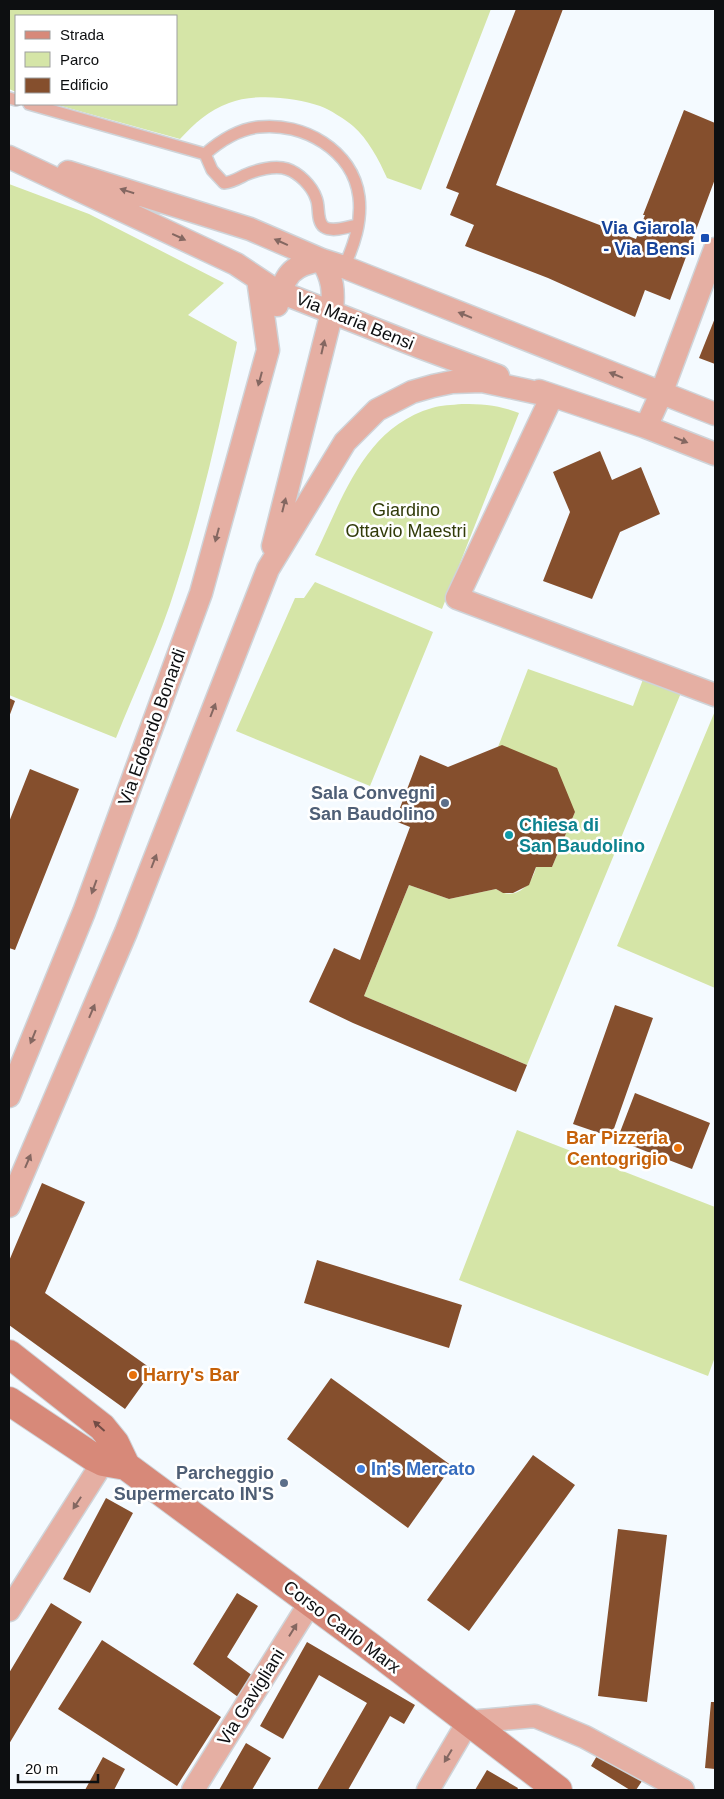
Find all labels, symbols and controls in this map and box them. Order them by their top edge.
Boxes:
legend [15,15,178,105]
text: Strada [60,26,105,43]
text: Parco [60,51,99,68]
text: Edificio [60,76,108,93]
one-way arrow [120,186,135,194]
place label: Via Giarola - Via Bensi [601,218,696,259]
marker: Via Giarola - Via Bensi [699,232,711,244]
one-way arrow [172,233,187,242]
one-way arrow [274,238,288,246]
street label: Via Maria Bensi [293,288,417,354]
one-way arrow [458,310,472,318]
one-way arrow [320,339,328,355]
one-way arrow [256,371,264,386]
one-way arrow [609,371,623,379]
one-way arrow [674,437,688,445]
one-way arrow [280,497,288,512]
park label: Giardino Ottavio Maestri [345,500,467,541]
one-way arrow [213,528,221,543]
street label: Via Edoardo Bonardi [114,646,190,808]
one-way arrow [209,702,217,717]
place label: Sala Convegni San Baudolino [309,783,435,824]
marker: Sala Convegni San Baudolino [439,797,451,809]
place label: Chiesa di San Baudolino [519,815,645,856]
marker: Chiesa di San Baudolino [503,829,515,841]
one-way arrow [150,853,158,868]
one-way arrow [89,879,97,894]
one-way arrow [89,1004,97,1018]
one-way arrow [28,1030,36,1044]
place label: Bar Pizzeria Centogrigio [566,1128,669,1169]
marker: Bar Pizzeria Centogrigio [672,1142,684,1154]
one-way arrow [24,1153,32,1168]
place label: Harry's Bar [143,1365,239,1385]
marker: Harry's Bar [127,1369,139,1381]
one-way arrow [93,1420,106,1431]
place label: In's Mercato [371,1459,475,1479]
place label: Parcheggio Supermercato IN'S [114,1463,274,1504]
marker: In's Mercato [355,1463,367,1475]
marker: Parcheggio Supermercato IN'S [278,1477,290,1489]
one-way arrow [72,1496,82,1509]
street label: Corso Carlo Marx [280,1577,404,1677]
one-way arrow [288,1624,298,1637]
street label: Via Gavigliani [213,1645,289,1749]
one-way arrow [443,1750,452,1763]
scale bar [18,1752,98,1784]
text: 20 m [25,1760,58,1777]

